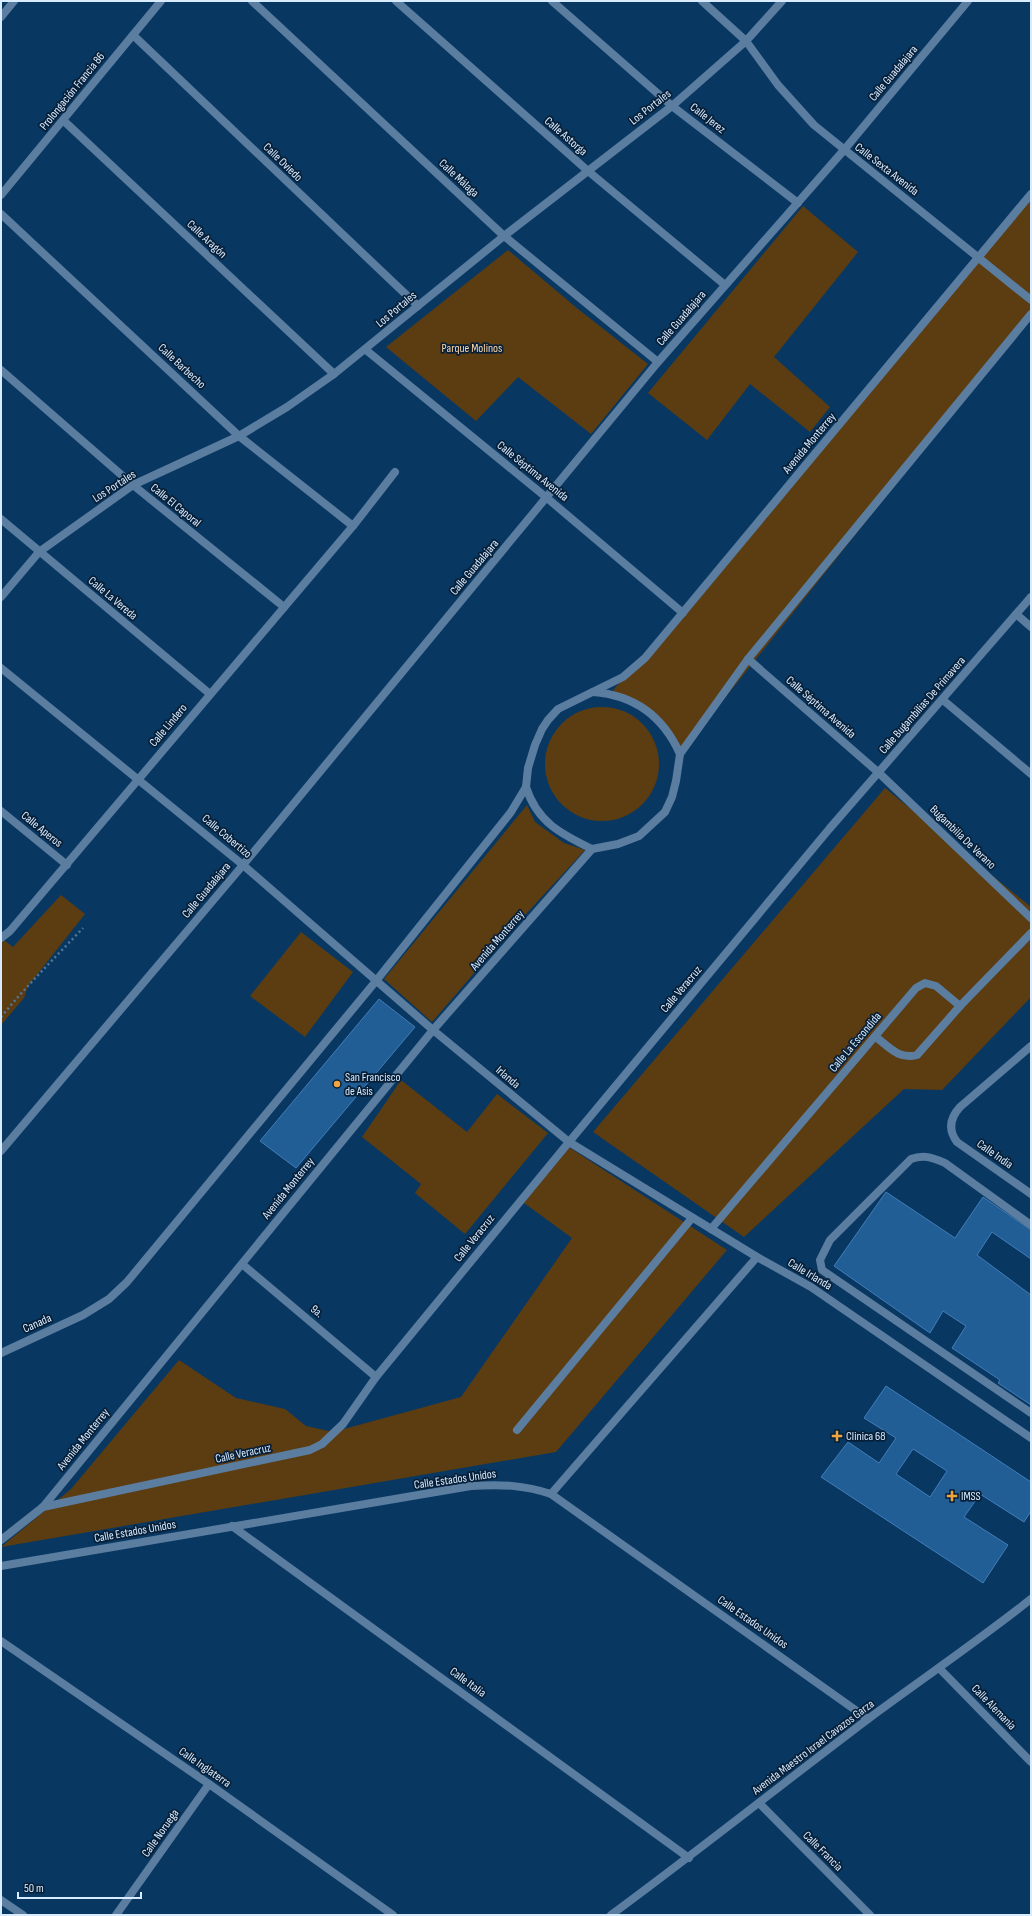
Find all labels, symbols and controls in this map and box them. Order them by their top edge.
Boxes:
street label: Calle Guadalajara [866,42,921,104]
street label: Prolongación Francia 86 [36,49,108,133]
street label: Los Portales [626,86,674,128]
street label: Calle Jerez [687,100,729,137]
street label: Calle Astorga [541,114,590,159]
street label: Calle Oviedo [260,140,306,185]
street label: Calle Sexta Avenida [852,140,922,199]
street label: Calle Málaga [436,156,482,201]
street label: Calle Aragón [183,217,230,262]
street label: Calle Guadalajara [653,287,710,349]
street label: Los Portales [373,288,420,331]
street label: Calle Barbecho [155,341,209,392]
park label: Parque Molinos [442,341,502,356]
street label: Avenida Monterrey [779,409,839,478]
street label: Calle Séptima Avenida [494,438,572,505]
street label: Los Portales [90,467,139,506]
street label: Calle El Caporal [147,480,204,530]
street label: Calle Guadalajara [447,536,502,598]
street label: Calle La Vereda [85,573,141,624]
street label: Calle Bugambilias De Primavera [876,653,969,757]
street label: Calle Séptima Avenida [783,673,859,742]
street label: Calle Lindero [146,701,191,750]
street label: Bugambilia De Verano [926,802,999,873]
street label: Calle Aperos [18,808,65,851]
street label: Calle Cobertizo [199,811,255,862]
street label: Calle Guadalajara [179,859,234,921]
street label: Avenida Monterrey [466,907,528,974]
street label: Calle Veracruz [657,962,706,1016]
street label: Calle La Escondida [826,1009,885,1075]
street label: Irlanda [492,1063,523,1092]
place label: San Francisco de Asis [345,1070,400,1099]
marker: San Francisco de Asis [332,1079,342,1089]
street label: Calle India [974,1137,1016,1172]
street label: Avenida Monterrey [258,1154,318,1223]
street label: Calle Veracruz [451,1211,498,1265]
street label: Calle Irlanda [785,1255,835,1294]
street label: 9a. [307,1302,326,1321]
street label: Canada [21,1310,54,1336]
street label: Avenida Monterrey [53,1405,113,1474]
place label: Clinica 68 [846,1429,886,1444]
marker: Clinica 68 [831,1430,843,1442]
street label: Calle Veracruz [214,1440,273,1467]
street label: Calle Estados Unidos [413,1466,497,1493]
place label: IMSS [961,1489,981,1504]
marker: IMSS [946,1490,958,1502]
street label: Calle Estados Unidos [93,1517,177,1546]
street label: Calle Estados Unidos [715,1593,791,1652]
street label: Calle Italia [447,1664,489,1701]
street label: Calle Alemania [968,1681,1019,1734]
street label: Avenida Maestro Israel Cavazos Garza [748,1696,878,1799]
street label: Calle Inglaterra [176,1744,234,1791]
street label: Calle Noruega [138,1806,183,1860]
street label: Calle Francia [799,1828,846,1875]
scale bar [18,1874,141,1900]
text: 50 m [24,1881,44,1896]

